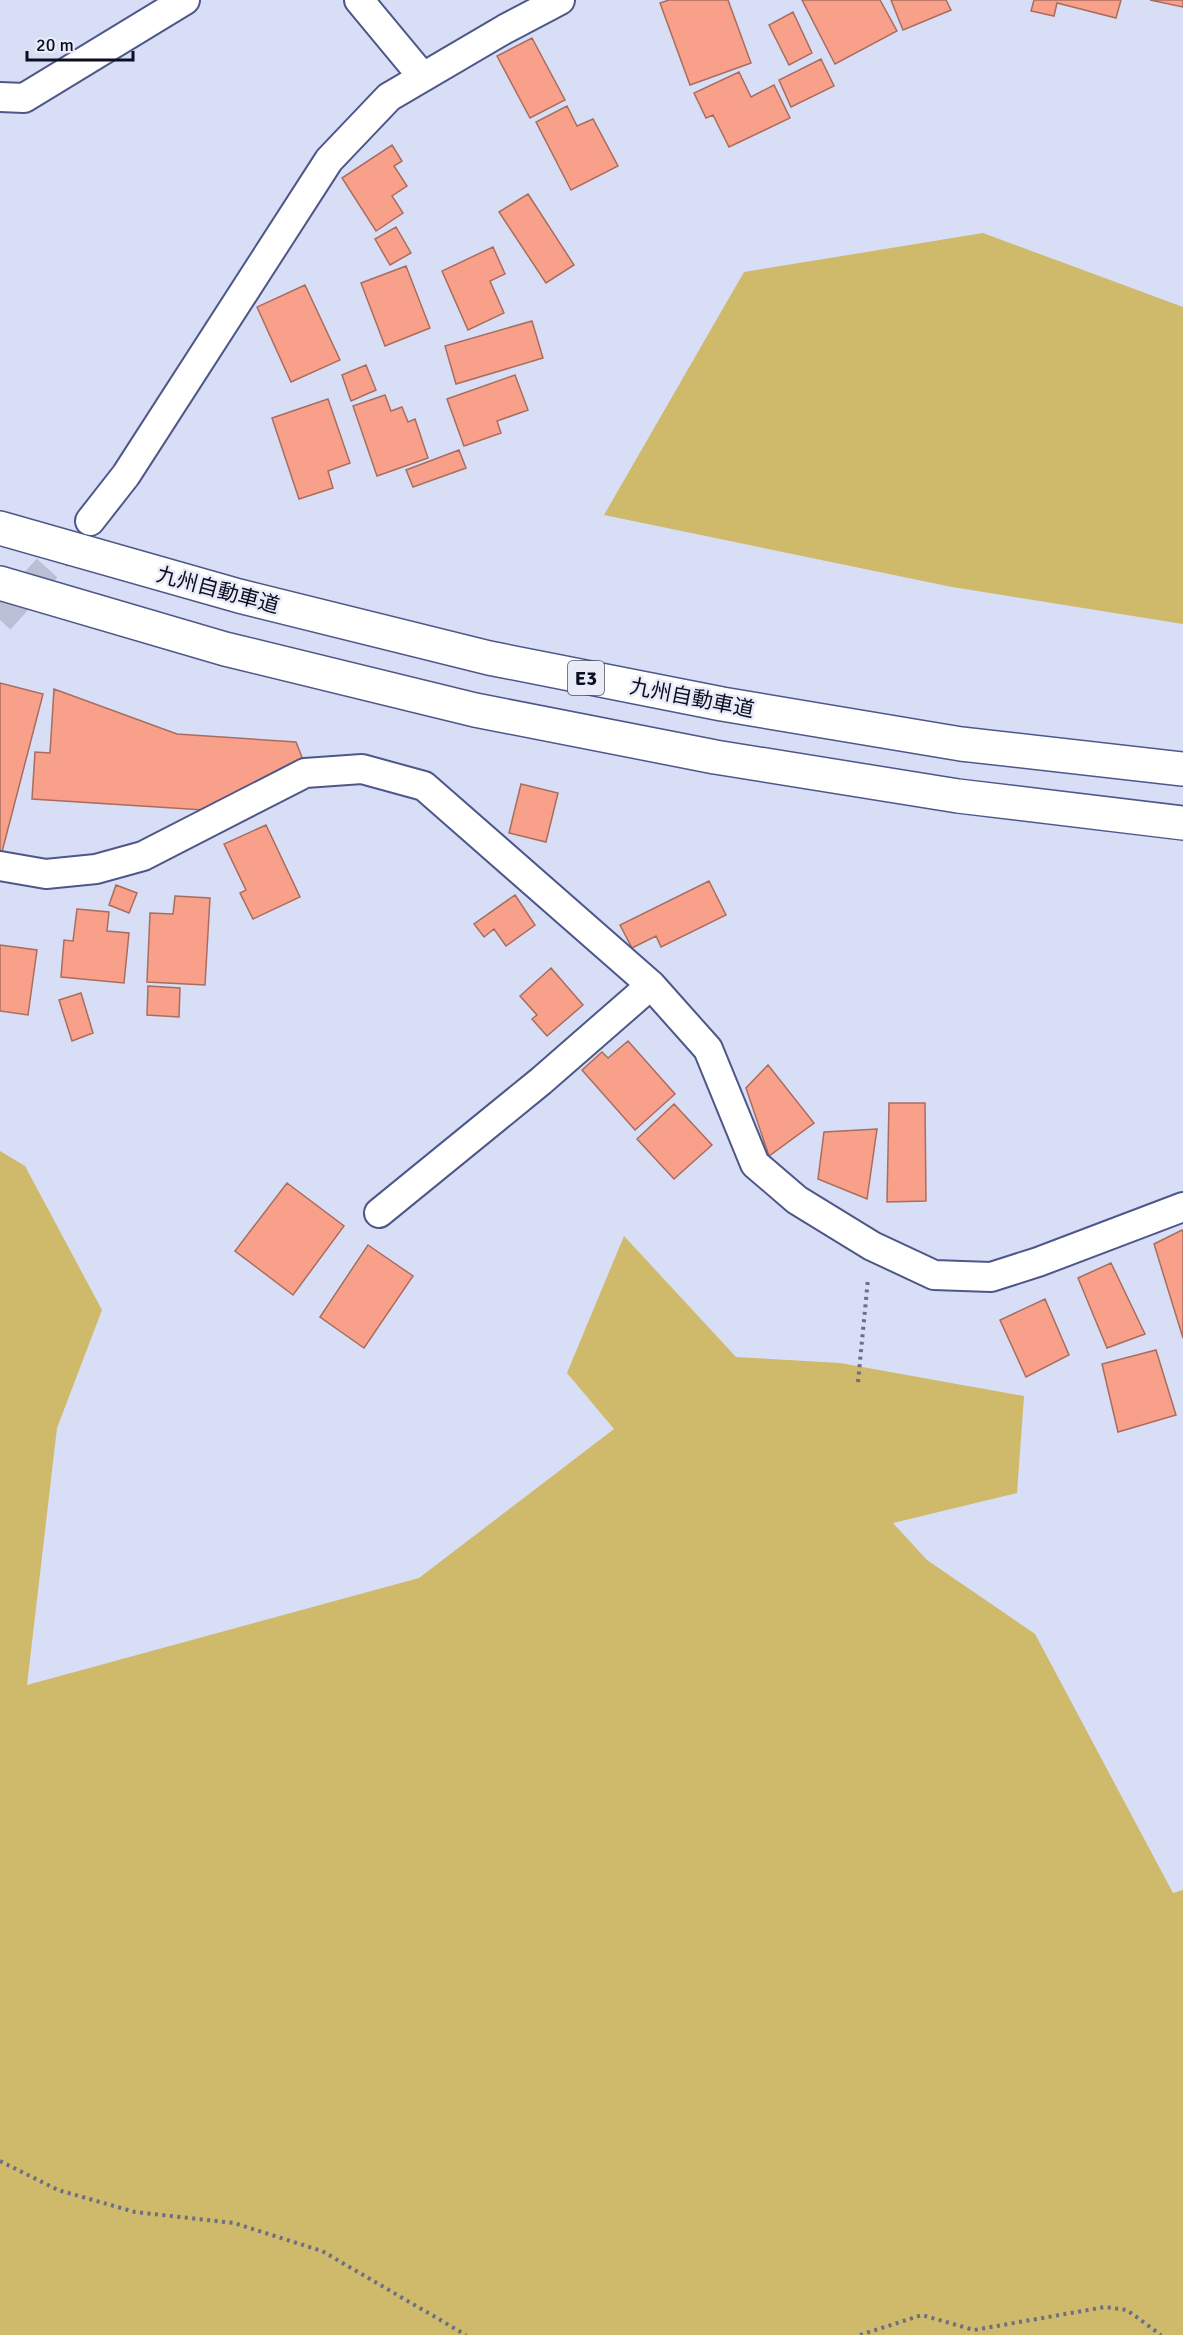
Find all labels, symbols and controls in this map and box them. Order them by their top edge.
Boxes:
scale bar [27,24,134,62]
text: 20 m [36,34,74,56]
street label: 九州自動車道 [154,561,282,619]
road number: E3 [568,661,604,695]
street label: 九州自動車道 [628,673,756,723]

